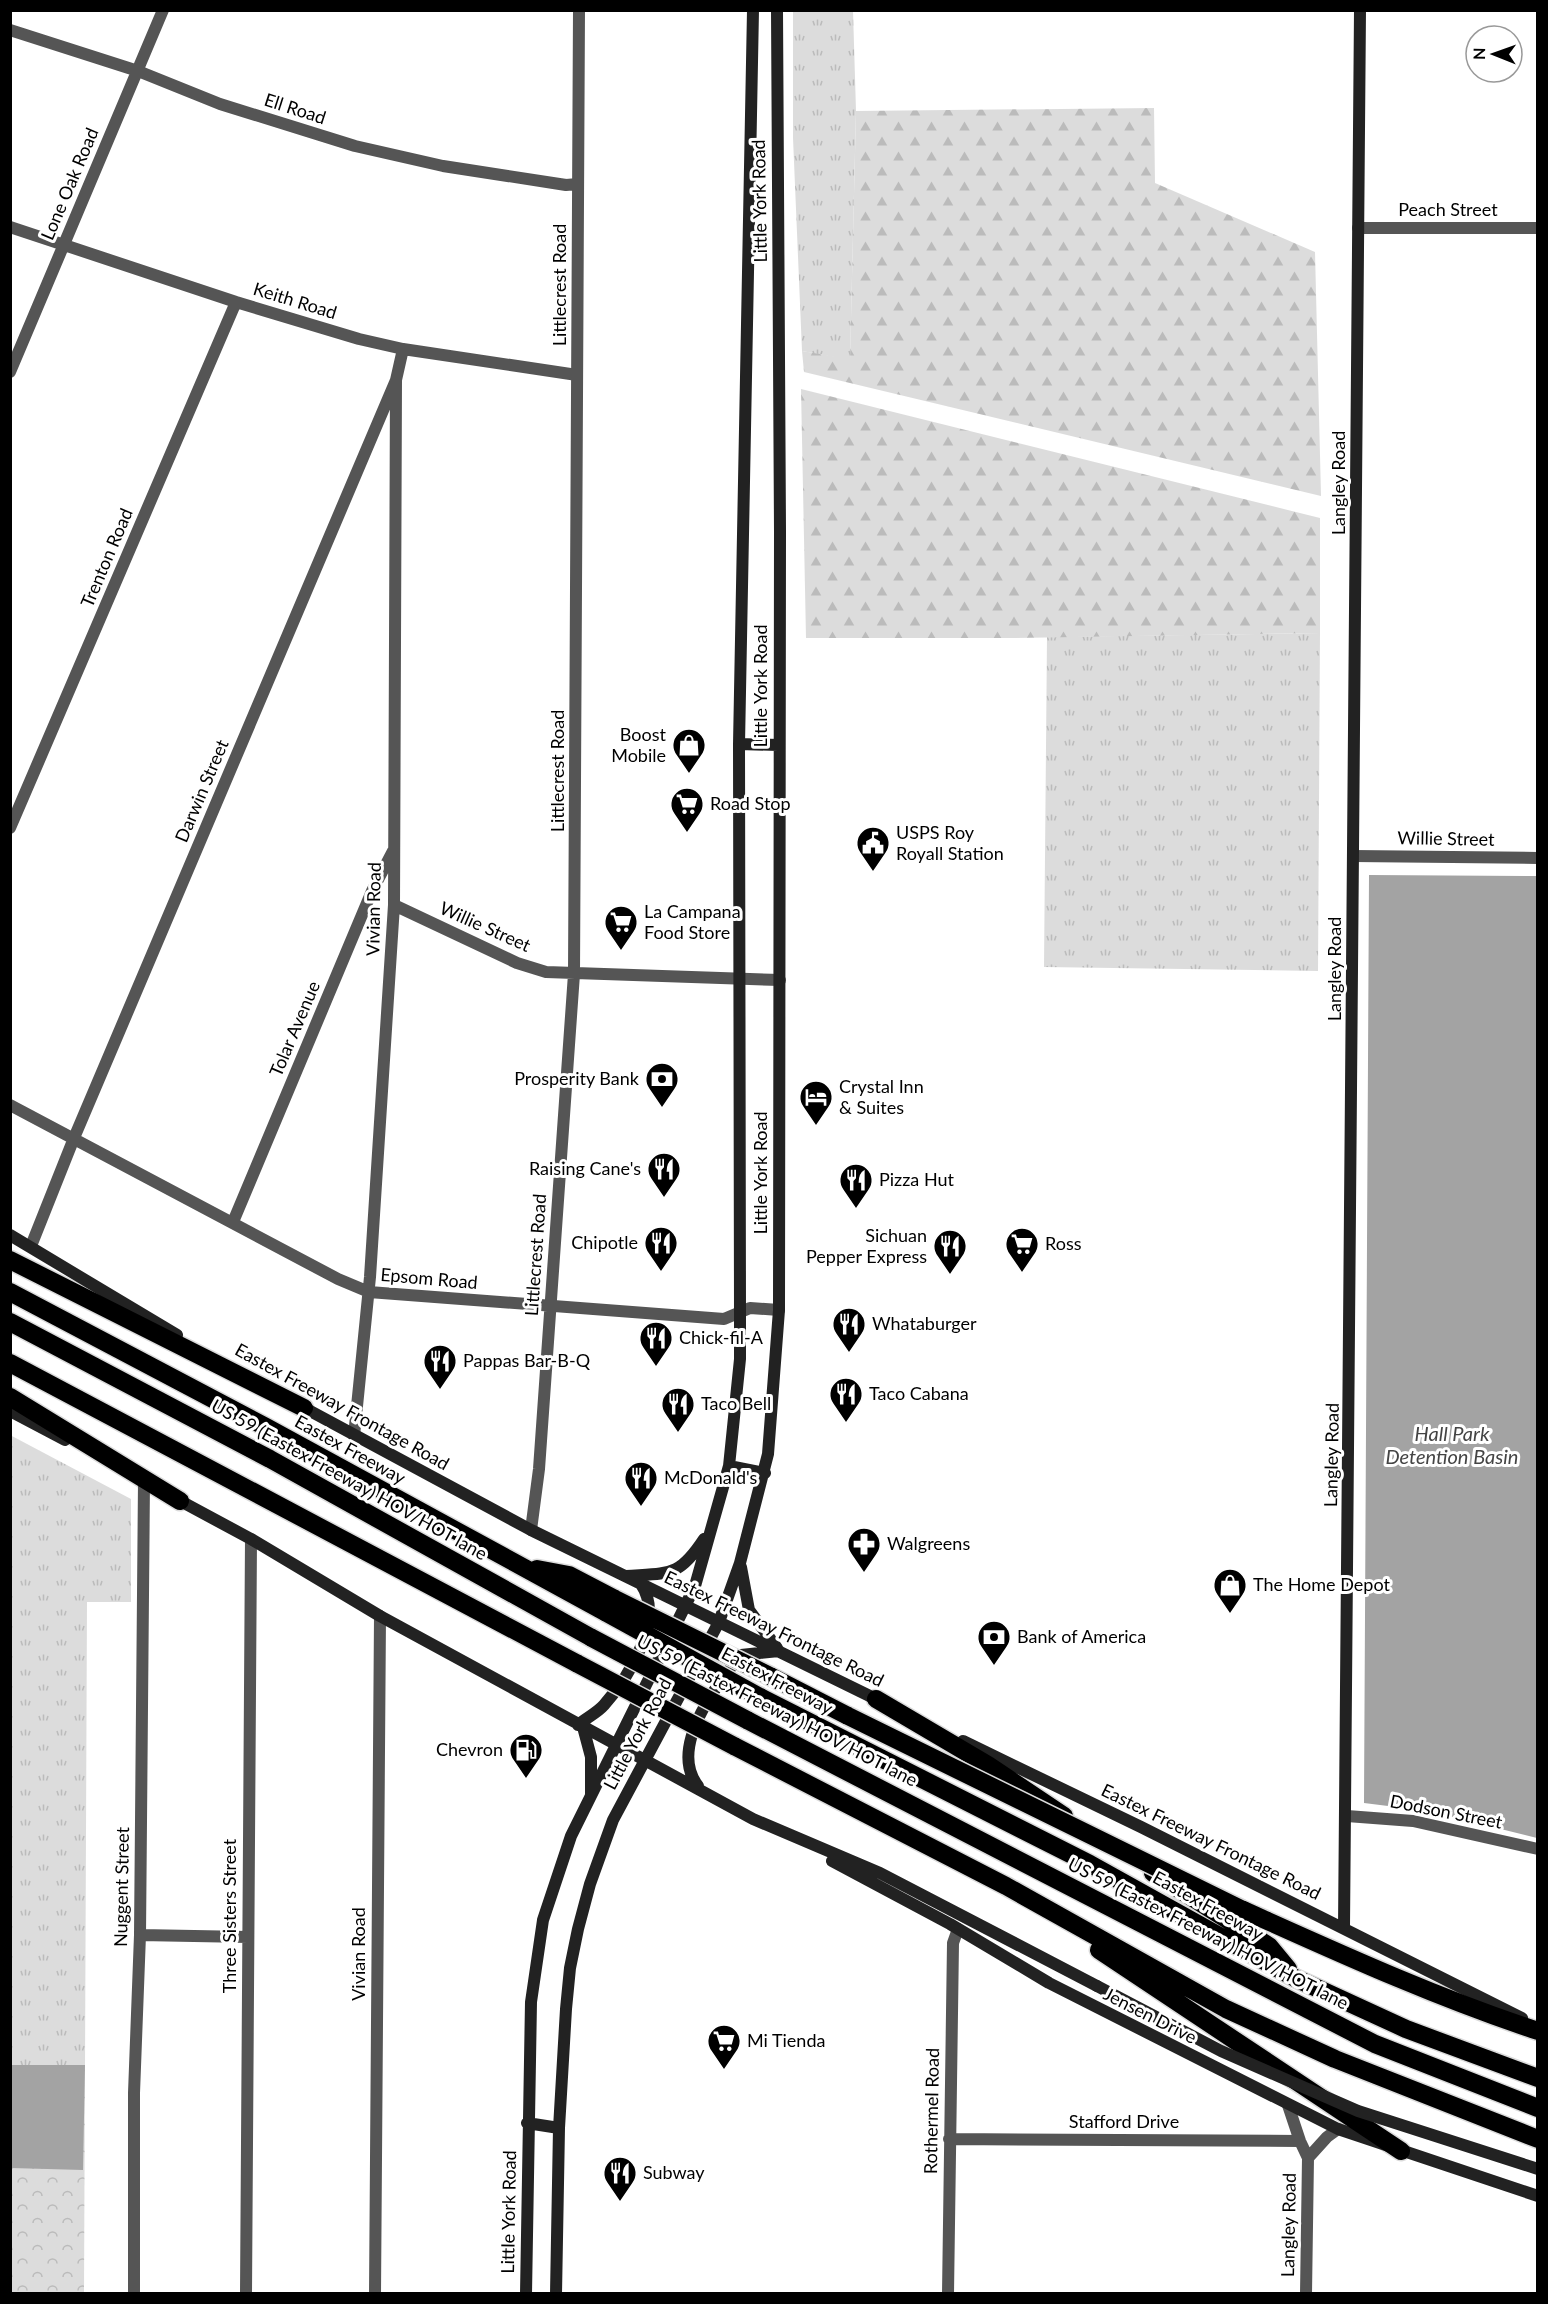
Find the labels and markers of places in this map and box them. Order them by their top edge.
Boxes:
place label: Boost Mobile [611,723,667,766]
shop icon: Boost Mobile [671,727,707,774]
supermarket icon: Road Stop [669,786,705,833]
place label: Road Stop [710,792,791,814]
place label: USPS Roy Royall Station [896,821,1004,864]
public building icon: USPS Roy Royall Station [855,825,891,872]
place label: La Campana Food Store [644,900,741,943]
supermarket icon: La Campana Food Store [603,904,639,951]
bank icon: Prosperity Bank [644,1061,680,1108]
place label: Prosperity Bank [514,1067,640,1089]
place label: Crystal Inn & Suites [839,1075,924,1118]
hotel icon: Crystal Inn & Suites [798,1079,834,1126]
restaurant icon: Raising Cane's [646,1151,682,1198]
place label: Raising Cane's [529,1157,641,1179]
restaurant icon: Pizza Hut [838,1162,874,1209]
place label: Pizza Hut [879,1168,955,1190]
place label: Sichuan Pepper Express [806,1224,927,1267]
restaurant icon: Chipotle [643,1225,679,1272]
supermarket icon: Ross [1004,1226,1040,1273]
restaurant icon: Sichuan Pepper Express [932,1228,968,1275]
place label: Chipotle [571,1231,638,1253]
place label: Ross [1045,1232,1082,1254]
restaurant icon: Whataburger [831,1306,867,1353]
place label: Whataburger [872,1312,977,1334]
restaurant icon: Chick-fil-A [638,1320,674,1367]
place label: Chick-fil-A [679,1326,764,1348]
restaurant icon: Pappas Bar-B-Q [422,1343,458,1390]
place label: Pappas Bar-B-Q [463,1349,591,1371]
restaurant icon: Taco Cabana [828,1376,864,1423]
place label: Taco Cabana [869,1382,969,1404]
restaurant icon: Taco Bell [660,1386,696,1433]
place label: Taco Bell [701,1392,771,1414]
restaurant icon: McDonald's [623,1460,659,1507]
place label: McDonald's [664,1466,758,1488]
pharmacy icon: Walgreens [846,1526,882,1573]
place label: Walgreens [887,1532,970,1554]
shop icon: The Home Depot [1212,1567,1248,1614]
place label: The Home Depot [1253,1573,1390,1595]
bank icon: Bank of America [976,1619,1012,1666]
place label: Bank of America [1017,1625,1146,1647]
fuel station icon: Chevron [508,1732,544,1779]
place label: Chevron [436,1738,503,1760]
supermarket icon: Mi Tienda [706,2023,742,2070]
place label: Mi Tienda [747,2029,825,2051]
restaurant icon: Subway [602,2155,638,2202]
place label: Subway [643,2161,705,2183]

